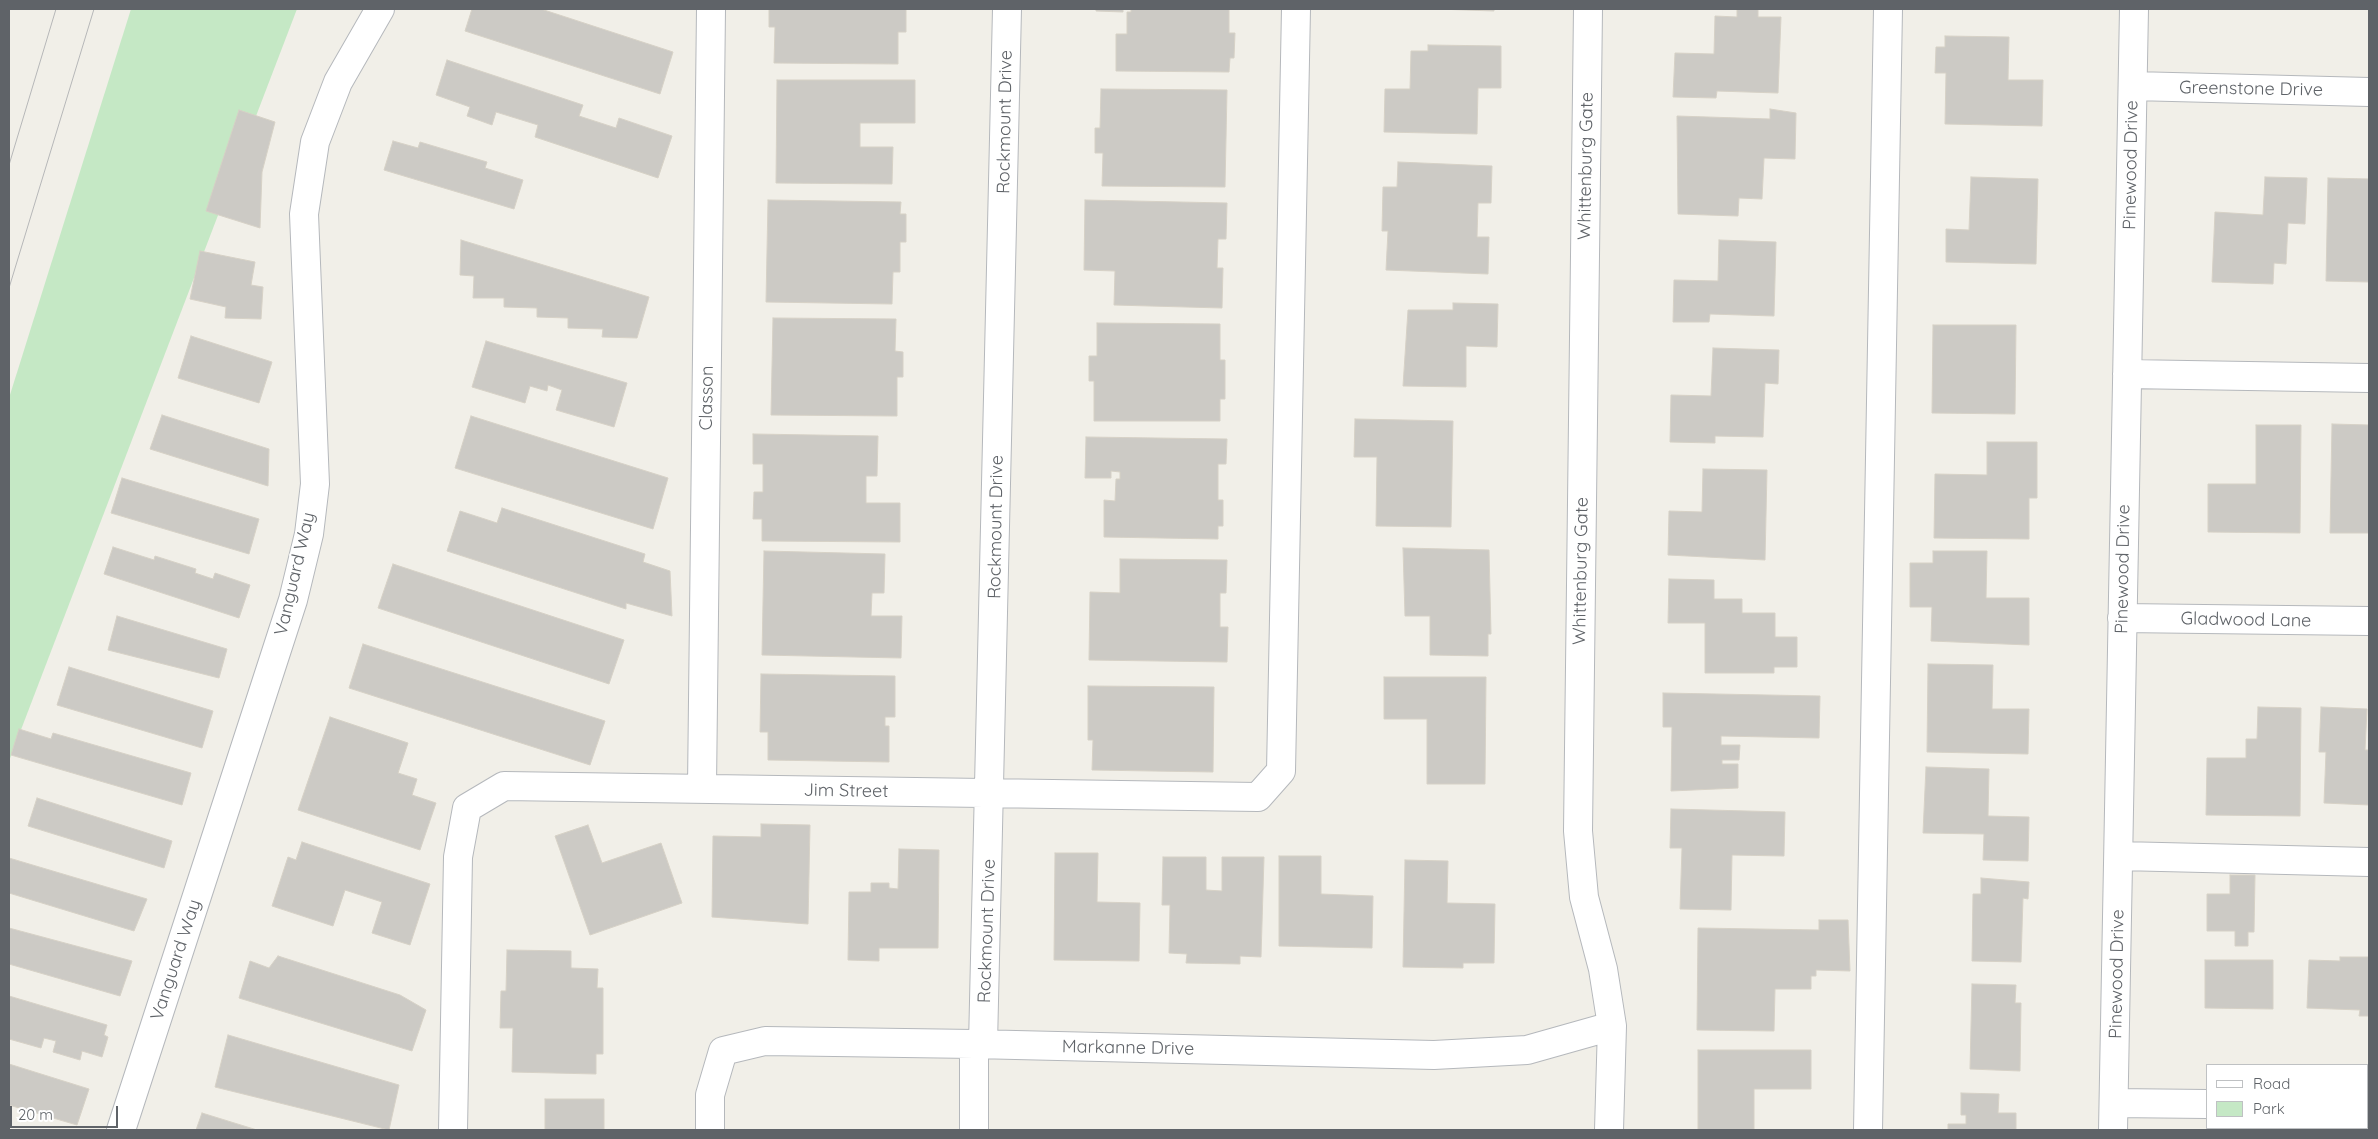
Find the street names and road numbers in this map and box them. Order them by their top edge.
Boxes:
street label: Rockmount Drive [993,50,1017,194]
street label: Greenstone Drive [2179,77,2323,101]
street label: Whittenburg Gate [1574,92,1598,240]
street label: Pinewood Drive [2119,100,2143,230]
street label: Classon [696,365,718,431]
street label: Rockmount Drive [984,455,1008,599]
street label: Whittenburg Gate [1569,497,1593,645]
street label: Pinewood Drive [2111,504,2135,634]
street label: Vanguard Way [270,510,320,638]
street label: Gladwood Lane [2181,608,2311,632]
street label: Jim Street [803,779,889,803]
street label: Rockmount Drive [974,859,1000,1003]
street label: Vanguard Way [146,897,206,1023]
street label: Pinewood Drive [2105,909,2129,1039]
street label: Markanne Drive [1062,1036,1194,1060]

